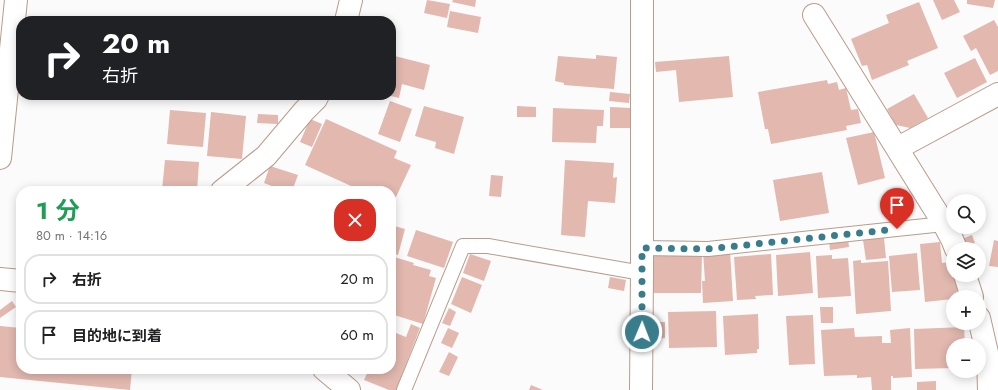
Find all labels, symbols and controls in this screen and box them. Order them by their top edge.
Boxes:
text: 20 m [102,23,170,64]
icon: right [36,32,88,84]
text: 右折 [102,63,138,89]
pin [880,188,914,229]
text: 1 分 [36,193,79,228]
icon: arrive [886,194,908,216]
map controls [946,194,986,378]
button: search [946,194,986,234]
button: close [334,199,376,241]
text: 80 m · 14:16 [36,226,107,245]
button: layers [946,242,986,282]
icon: right [38,268,60,290]
text: 20 m [340,268,374,290]
text: 右折 [72,269,102,291]
button: + [946,290,986,330]
position arrow [621,311,663,353]
icon: arrive [38,324,60,346]
text: 60 m [340,324,374,346]
text: 目的地に到着 [72,325,162,347]
button: − [946,338,986,378]

